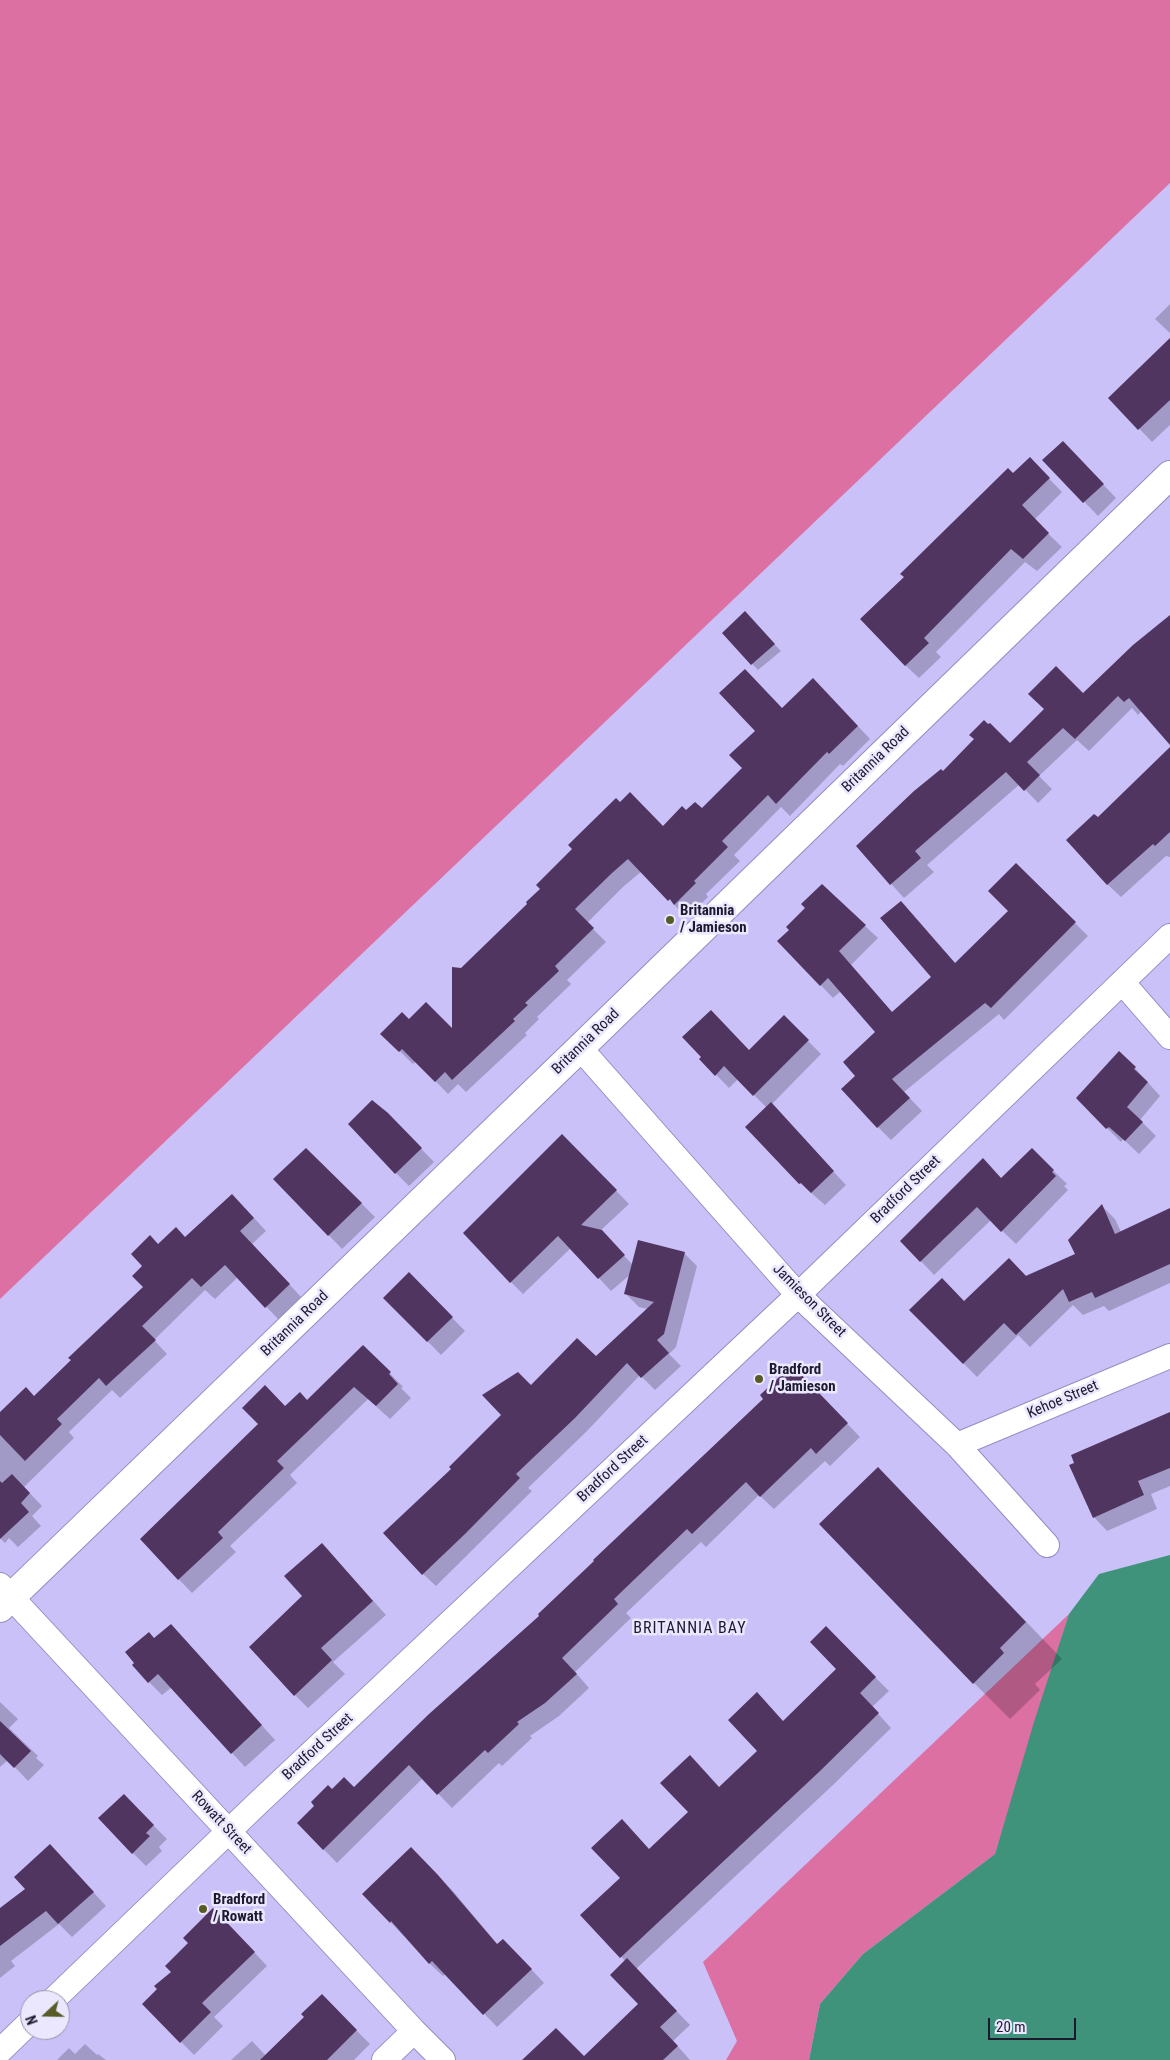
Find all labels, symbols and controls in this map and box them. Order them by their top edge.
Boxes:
street label: Britannia Road [839,723,913,797]
place label: Britannia / Jamieson [680,902,747,937]
marker: Britannia / Jamieson [664,914,676,926]
street label: Britannia Road [549,1005,623,1079]
street label: Bradford Street [867,1152,945,1228]
street label: Jamieson Street [769,1261,849,1341]
street label: Britannia Road [258,1287,332,1361]
place label: Bradford / Jamieson [769,1361,836,1396]
marker: Bradford / Jamieson [753,1373,765,1385]
street label: Kehoe Street [1025,1377,1101,1423]
street label: Bradford Street [574,1432,652,1506]
district label: BRITANNIA BAY [632,1619,748,1639]
street label: Bradford Street [279,1710,357,1784]
street label: Rowatt Street [187,1788,255,1858]
place label: Bradford / Rowatt [213,1891,265,1926]
marker: Bradford / Rowatt [197,1903,209,1915]
north arrow [20,1990,70,2040]
scale bar [990,2008,1078,2040]
text: N [23,2013,41,2027]
text: 20 m [996,2018,1026,2036]

